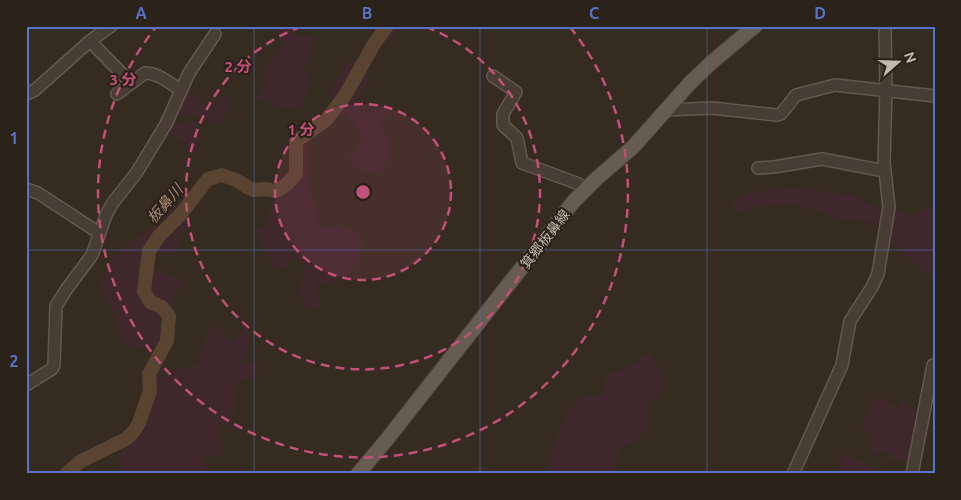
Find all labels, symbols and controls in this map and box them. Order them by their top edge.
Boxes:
text: A [135,4,147,22]
text: B [362,4,372,22]
text: C [589,4,599,22]
text: D [814,4,826,22]
north arrow [874,38,924,88]
text: N [901,50,920,65]
text: 2 分 [224,58,252,75]
text: 3 分 [109,71,137,88]
text: 1 分 [287,121,315,138]
text: 1 [9,129,19,147]
water label: 板鼻川 [143,180,187,226]
centre of rings [354,183,372,201]
street label: 箕郷板鼻線 [517,206,573,272]
text: 2 [9,352,19,370]

